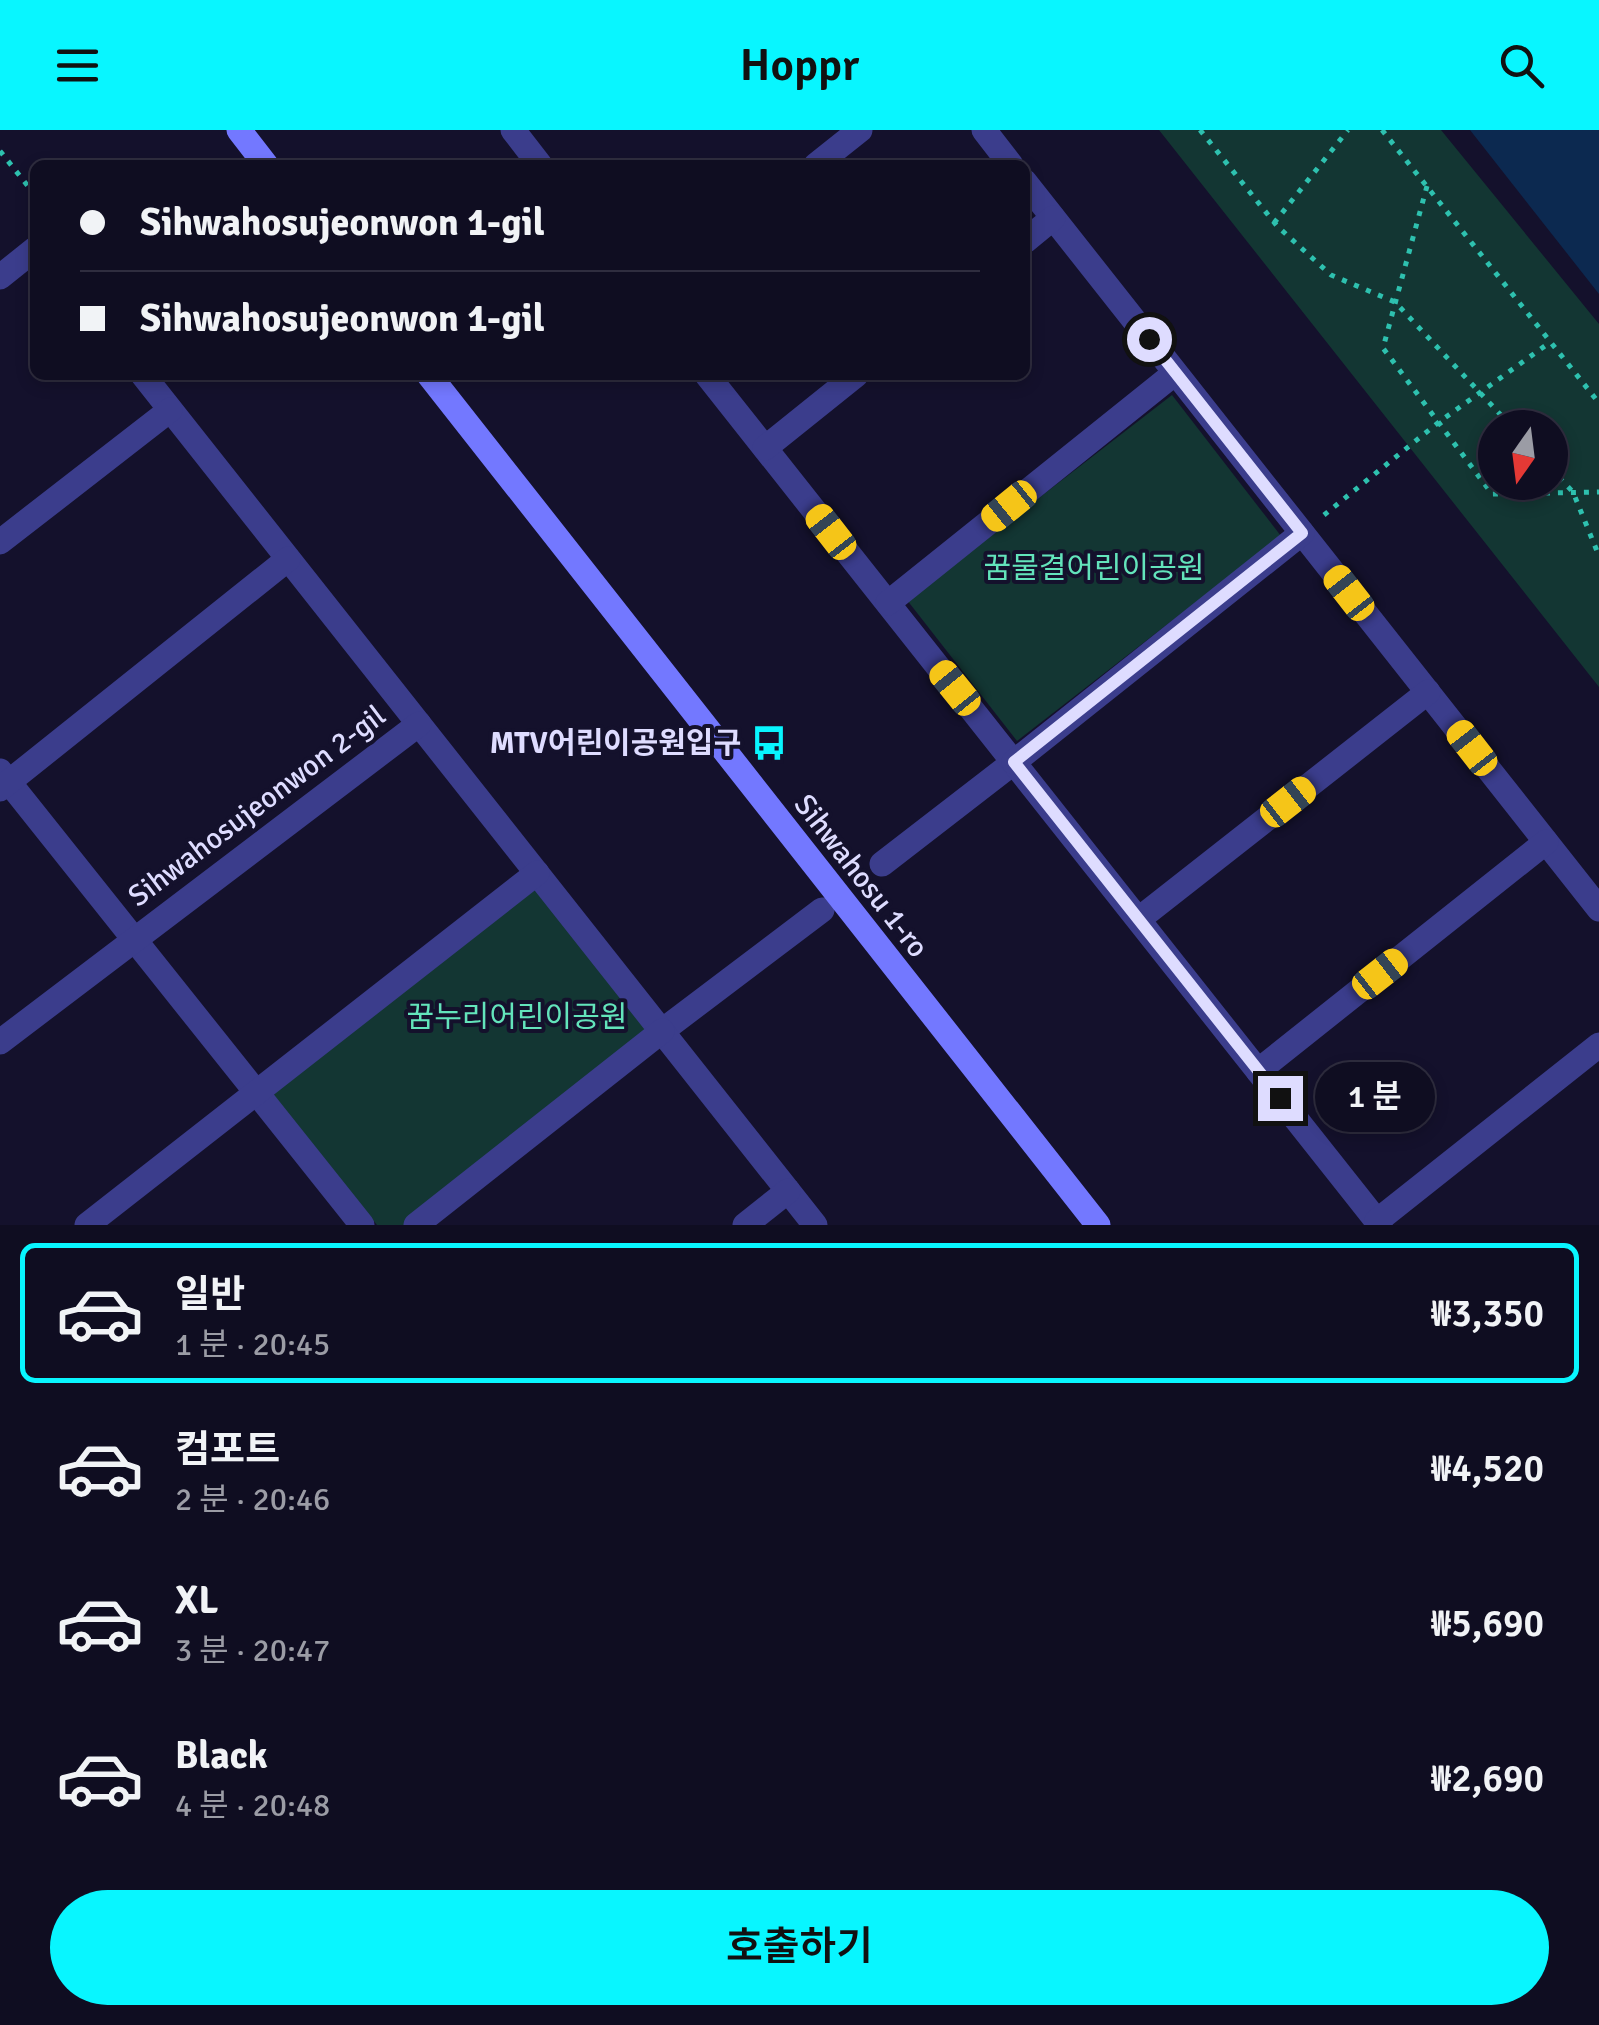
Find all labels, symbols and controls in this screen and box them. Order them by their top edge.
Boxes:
icon: menu [50,38,105,93]
text: Hoppr [740,38,859,93]
icon: search [1494,38,1549,93]
text: Sihwahosujeonwon 1-gil [140,199,545,246]
text: Sihwahosujeonwon 1-gil [140,295,545,342]
route start [1127,317,1172,362]
north arrow [1478,410,1568,500]
map controls [1478,410,1568,500]
car [976,475,1042,537]
car [801,499,861,565]
park label: 꿈물결어린이공원 [984,550,1204,587]
car [1319,560,1379,626]
car [924,655,986,721]
street label: Sihwahosujeonwon 2-gil [121,697,393,915]
car [1442,715,1502,781]
bus stop icon: MTV어린이공원입구 [750,724,788,762]
place label: MTV어린이공원입구 [490,725,741,762]
car [1255,772,1321,832]
street label: Sihwahosu 1-ro [786,787,936,965]
car [1347,944,1413,1004]
park label: 꿈누리어린이공원 [407,999,627,1036]
callout: 1 분 [1315,1063,1435,1133]
route end [1258,1076,1303,1121]
text: 1 분 [1348,1077,1402,1116]
icon: car [55,1268,145,1358]
text: 일반 [175,1271,245,1318]
text: ₩3,350 [1431,1290,1544,1337]
text: 1 분 · 20:45 [175,1325,330,1364]
icon: car [55,1423,145,1513]
text: 컴포트 [175,1426,280,1473]
text: ₩4,520 [1431,1445,1544,1492]
text: 2 분 · 20:46 [175,1480,330,1519]
text: XL [175,1577,218,1624]
icon: car [55,1578,145,1668]
text: ₩5,690 [1431,1600,1544,1647]
text: 3 분 · 20:47 [175,1631,330,1670]
text: Black [175,1732,268,1779]
icon: car [55,1733,145,1823]
text: ₩2,690 [1431,1755,1544,1802]
text: 4 분 · 20:48 [175,1786,330,1825]
button: 호출하기 [50,1890,1549,2005]

